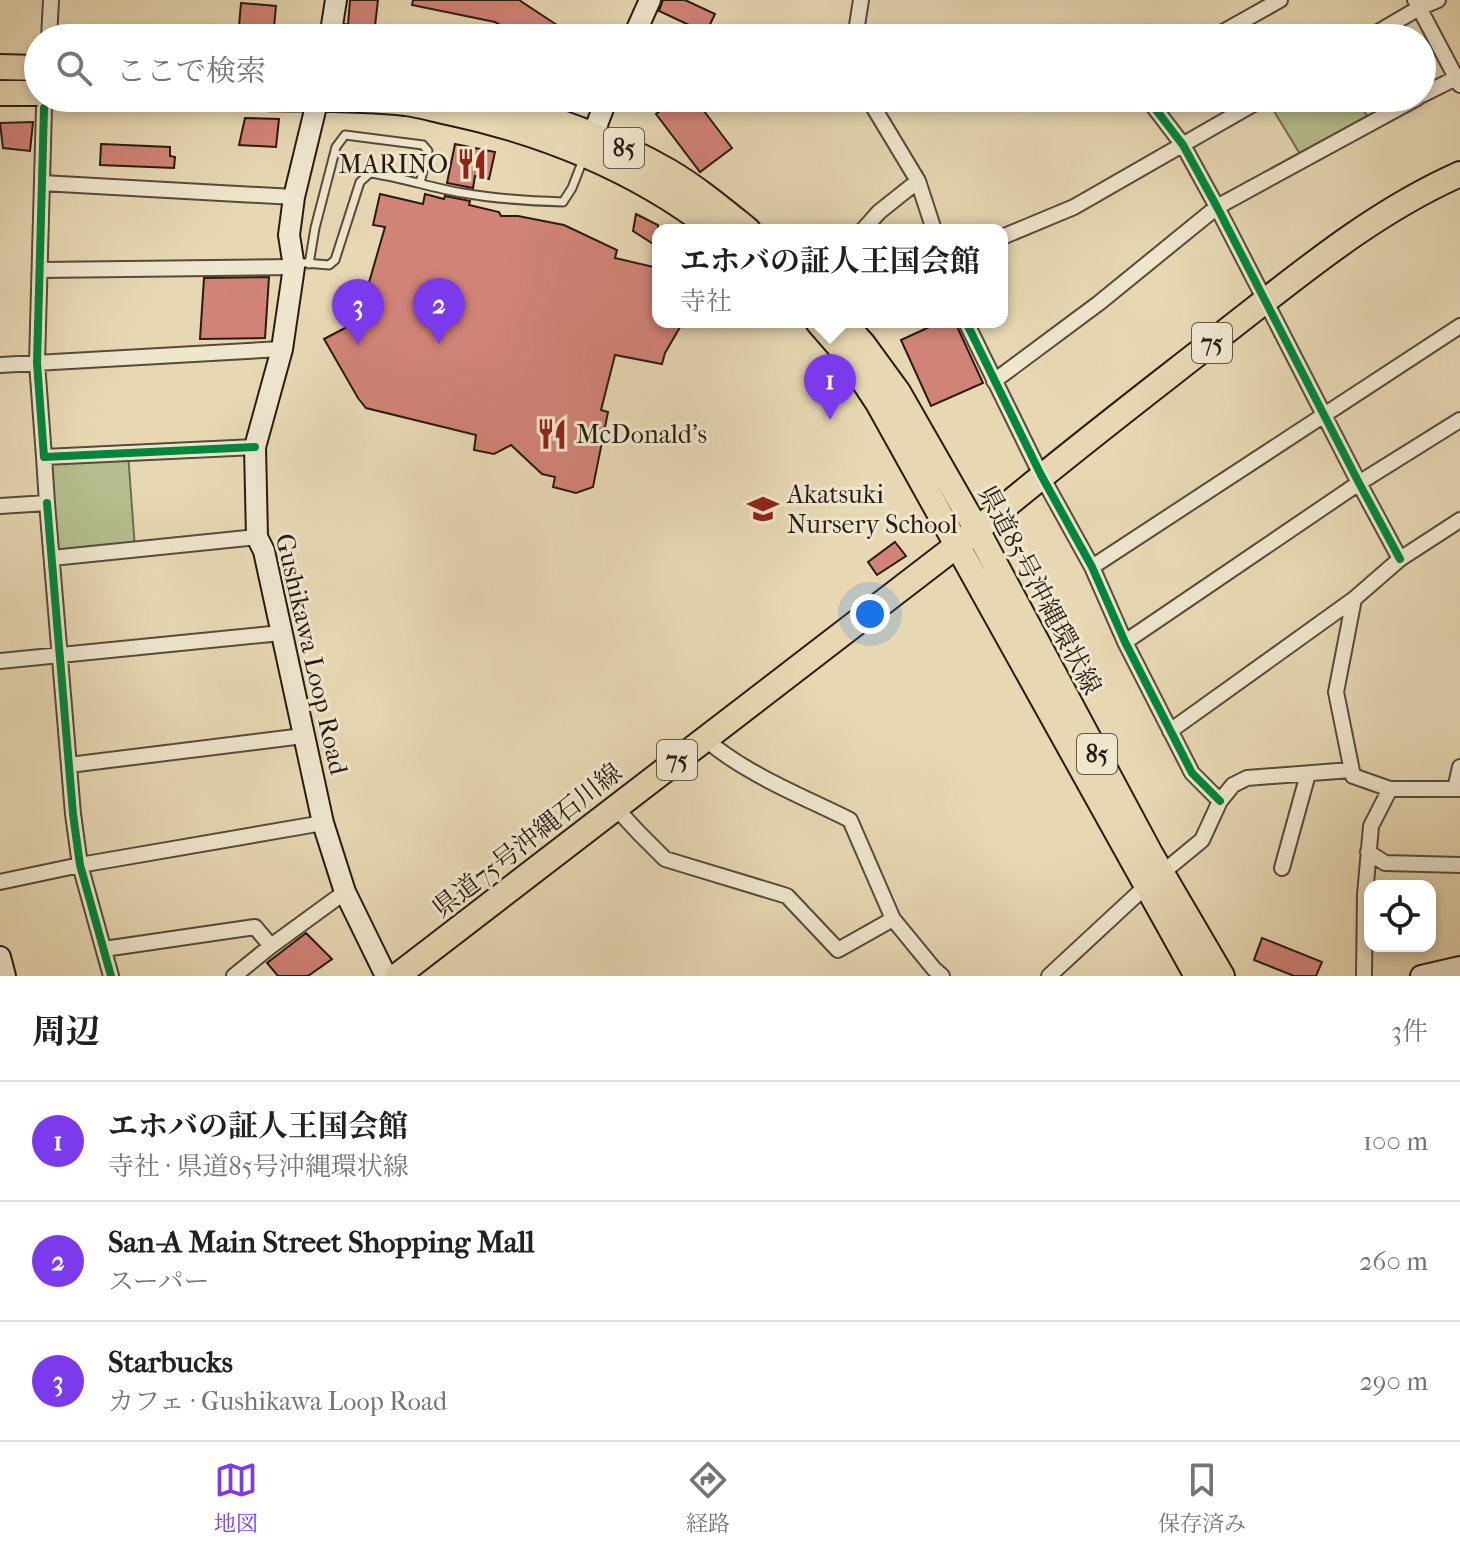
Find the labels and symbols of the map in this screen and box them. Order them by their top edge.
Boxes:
road number: 85 [604,128,644,168]
restaurant icon: MARINO [455,147,489,181]
place label: MARINO [338,149,448,180]
pin: 2 [413,278,465,344]
pin: 3 [332,279,384,345]
road number: 75 [1192,323,1232,363]
pin: 1 [804,354,856,420]
restaurant icon: McDonald's [535,417,569,451]
place label: McDonald's [576,419,707,450]
place label: Akatsuki Nursery School [786,479,958,540]
street label: 県道85号沖縄環状線 [971,480,1108,700]
school or university icon: Akatsuki Nursery School [746,492,780,526]
street label: Gushikawa Loop Road [269,531,354,778]
your location [850,594,890,634]
road number: 85 [1077,734,1117,774]
road number: 75 [657,740,697,780]
street label: 県道75号沖縄石川線 [426,757,628,924]

